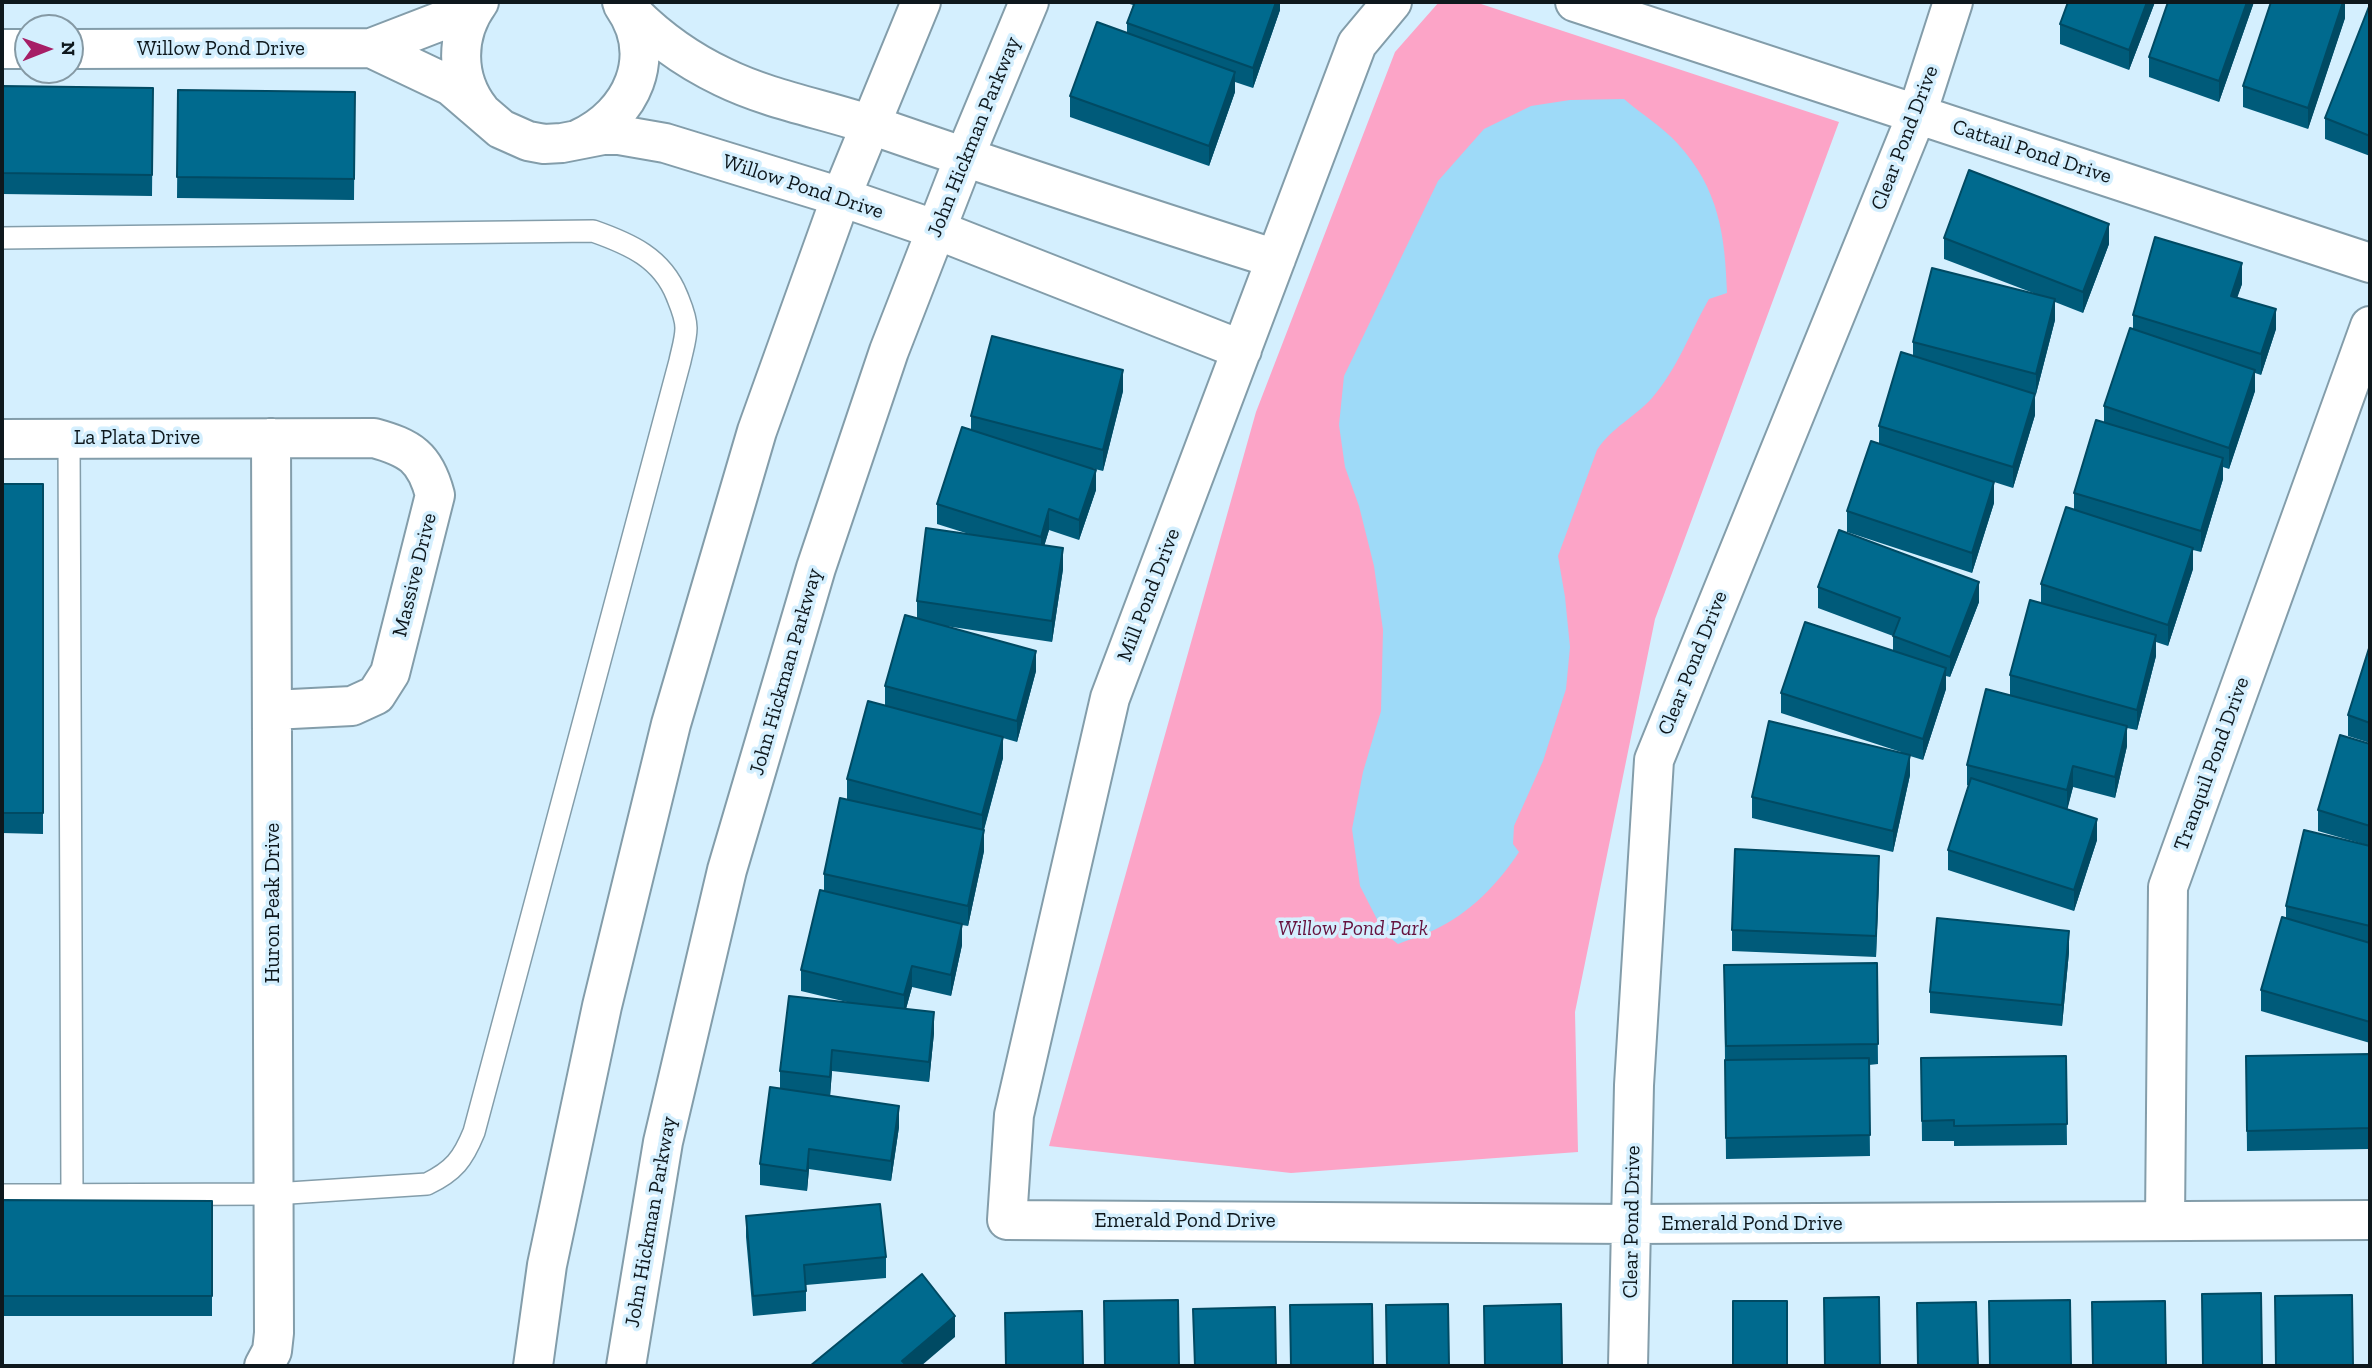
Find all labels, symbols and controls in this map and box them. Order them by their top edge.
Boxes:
north arrow [14,14,84,84]
street label: John Hickman Parkway [922,33,1026,241]
street label: Willow Pond Drive [137,36,305,62]
text: N [57,41,80,56]
street label: Clear Pond Drive [1866,62,1944,214]
street label: Cattail Pond Drive [1949,114,2115,190]
street label: Willow Pond Drive [719,149,887,225]
street label: La Plata Drive [74,425,200,451]
street label: Massive Drive [387,510,443,640]
street label: Mill Pond Drive [1112,525,1186,665]
street label: John Hickman Parkway [744,566,828,778]
street label: Clear Pond Drive [1653,587,1733,739]
street label: Tranquil Pond Drive [2169,674,2255,854]
street label: Huron Peak Drive [260,823,286,983]
park label: Willow Pond Park [1278,916,1428,942]
street label: John Hickman Parkway [620,1114,682,1330]
street label: Clear Pond Drive [1618,1145,1646,1299]
street label: Emerald Pond Drive [1094,1208,1276,1234]
street label: Emerald Pond Drive [1661,1211,1843,1237]

